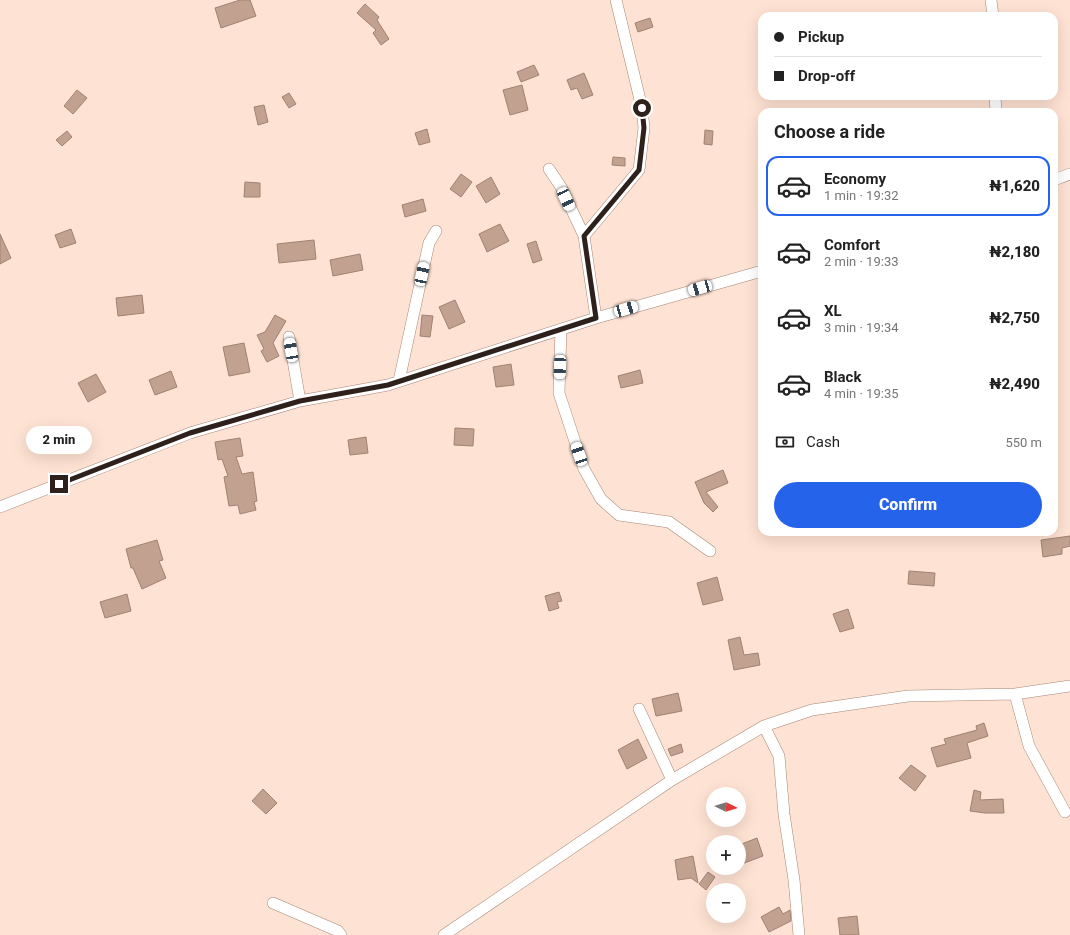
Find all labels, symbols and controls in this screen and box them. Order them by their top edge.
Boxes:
text: Pickup [798,28,844,46]
text: Drop-off [798,67,855,85]
route start [633,99,651,117]
text: Choose a ride [774,121,885,142]
icon: car [776,168,812,204]
text: Economy [824,170,886,188]
text: ₦1,620 [989,177,1040,195]
car [555,186,577,212]
text: 1 min · 19:32 [824,188,899,203]
icon: car [776,234,812,270]
text: Comfort [824,236,880,254]
text: ₦2,180 [989,243,1040,261]
text: 2 min · 19:33 [824,254,899,269]
car [414,261,430,287]
car [687,279,713,297]
car [613,300,639,318]
icon: car [776,300,812,336]
text: XL [824,302,842,320]
text: ₦2,750 [989,309,1040,327]
text: 3 min · 19:34 [824,320,899,335]
car [283,337,299,363]
car [554,355,566,379]
icon: car [776,366,812,402]
text: Black [824,368,861,386]
text: ₦2,490 [989,375,1040,393]
text: 4 min · 19:35 [824,386,899,401]
callout: 2 min [26,426,92,454]
icon: cash [774,431,796,453]
text: 2 min [43,432,75,447]
text: Cash [806,433,840,451]
text: 550 m [1005,435,1042,450]
car [569,441,589,467]
route end [50,475,68,493]
button: Confirm [774,482,1042,528]
north arrow [706,787,746,827]
map controls [706,787,746,923]
button: + [706,835,746,875]
button: − [706,883,746,923]

